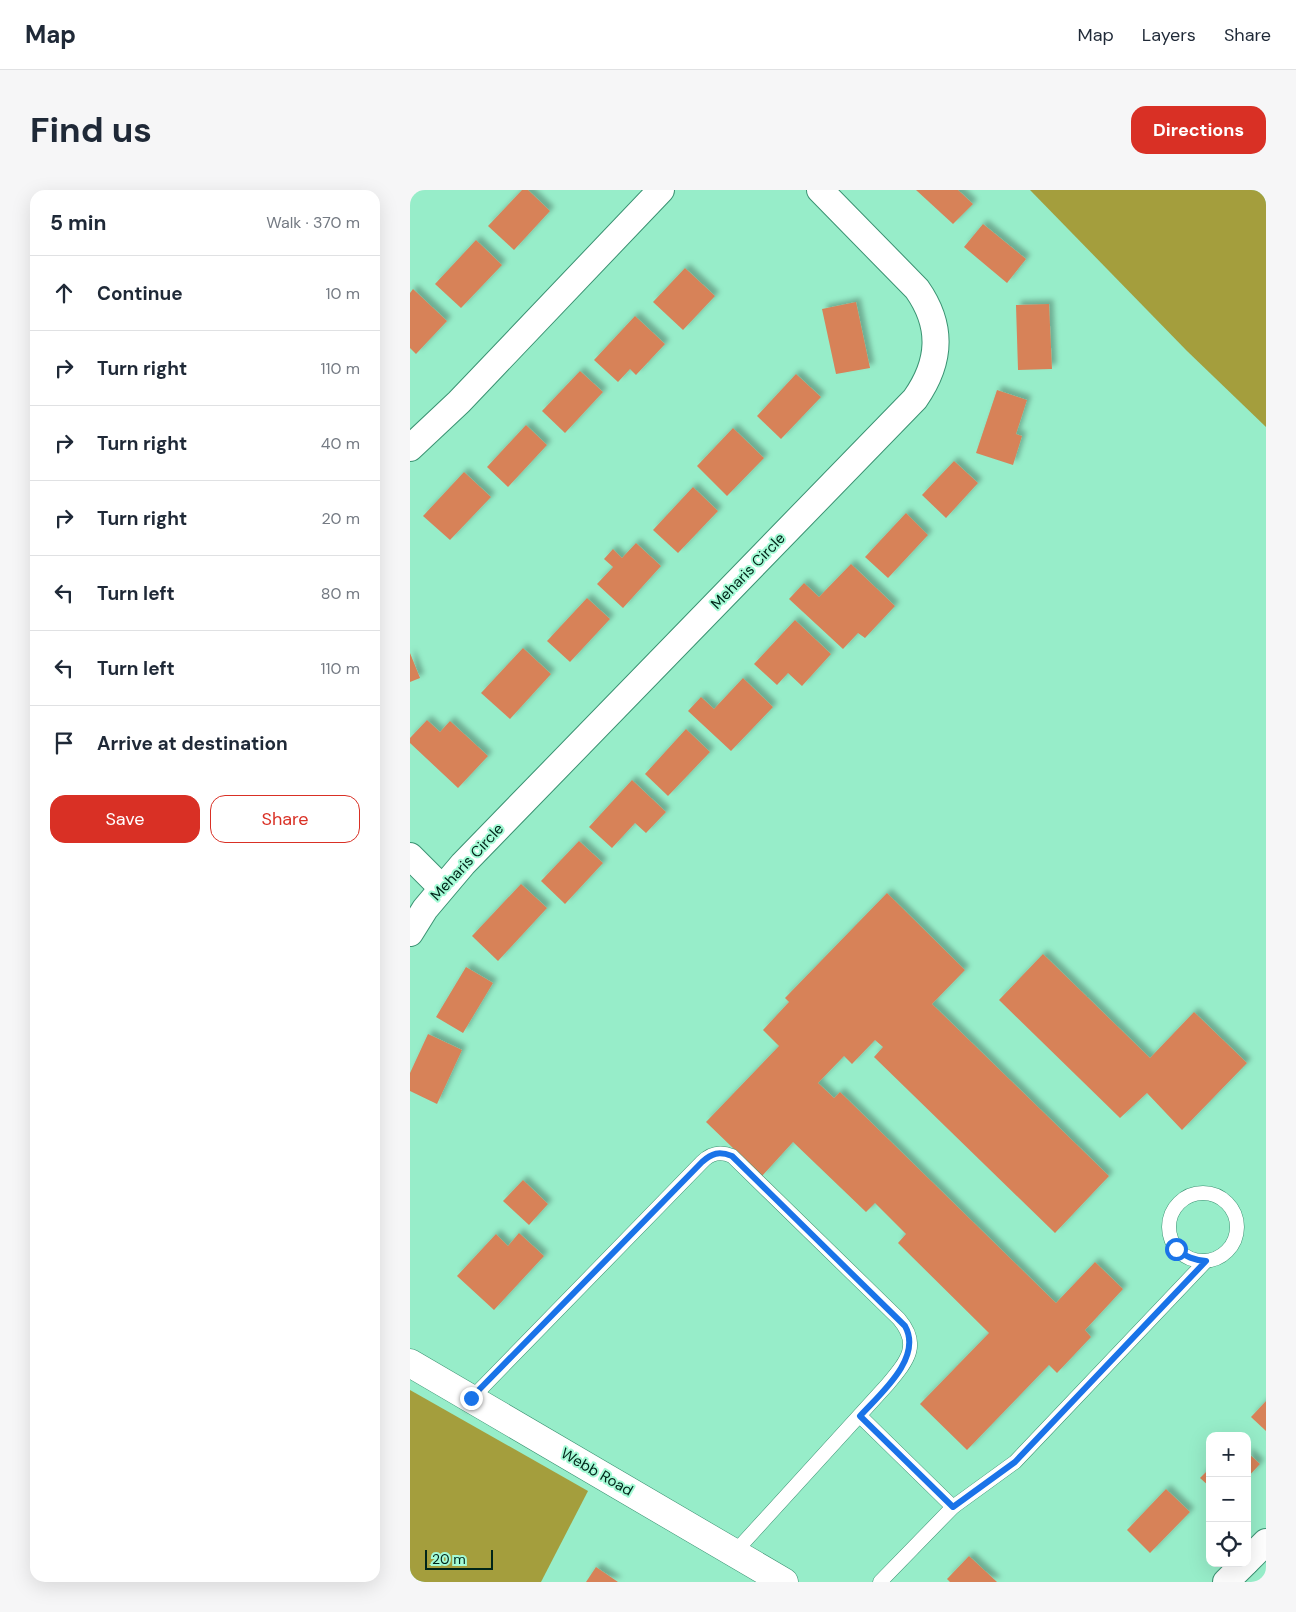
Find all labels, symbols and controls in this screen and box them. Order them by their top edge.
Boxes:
text: Map [25,19,76,50]
text: Map [1078,23,1114,47]
text: Layers [1142,23,1196,47]
text: Share [1224,23,1271,47]
button: Directions [1131,106,1266,154]
text: Find us [30,107,152,153]
text: 5 min [50,209,106,237]
text: Walk · 370 m [266,212,360,233]
icon: ahead [50,279,78,307]
text: Continue [97,281,183,306]
text: 10 m [326,283,360,304]
icon: right [50,354,78,382]
text: Turn right [97,356,187,381]
text: 110 m [321,358,360,379]
icon: right [50,429,78,457]
text: Turn right [97,431,187,456]
text: 40 m [321,433,360,454]
icon: right [50,504,78,532]
text: Turn right [97,506,187,531]
text: 20 m [321,508,360,529]
street label: Meharis Circle [707,529,789,613]
icon: left [50,579,78,607]
text: Turn left [97,581,175,606]
text: 80 m [321,583,360,604]
icon: left [50,654,78,682]
text: Turn left [97,656,175,681]
text: 110 m [321,658,360,679]
icon: arrive [50,729,78,757]
text: Arrive at destination [97,731,288,756]
button: Save [50,795,200,843]
button: Share [210,795,360,843]
street label: Meharis Circle [426,819,508,905]
route start [1165,1238,1188,1261]
route end [460,1387,483,1410]
map controls [1206,1432,1251,1567]
button: + [1206,1432,1251,1477]
street label: Webb Road [557,1443,637,1501]
button: − [1206,1477,1251,1522]
button: locate [1206,1522,1251,1567]
scale bar [425,1547,492,1570]
text: 20 m [432,1550,466,1568]

